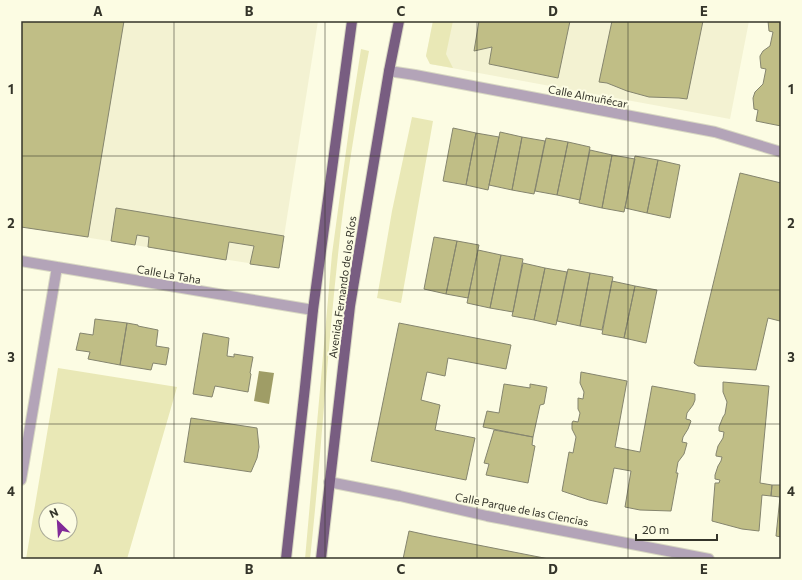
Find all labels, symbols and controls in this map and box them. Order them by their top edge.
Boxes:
text: A [93,3,103,19]
text: B [245,3,254,19]
text: C [397,3,406,19]
text: D [548,3,558,19]
text: E [700,3,708,19]
text: 1 [8,81,14,97]
text: 1 [788,81,794,97]
street label: Calle Almuñécar [547,82,629,110]
text: 2 [7,215,15,231]
street label: Avenida Fernando de los Ríos [326,215,358,359]
text: 2 [787,215,795,231]
street label: Calle La Taha [136,262,202,286]
text: 3 [7,349,15,365]
text: 3 [787,349,795,365]
text: 4 [7,483,15,499]
text: 4 [787,483,795,499]
street label: Calle Parque de las Ciencias [454,490,590,528]
north arrow [38,502,78,542]
text: N [47,505,60,520]
scale bar [636,516,717,542]
text: 20 m [642,522,669,536]
text: A [93,561,103,577]
text: B [245,561,254,577]
text: C [397,561,406,577]
text: D [548,561,558,577]
text: E [700,561,708,577]

